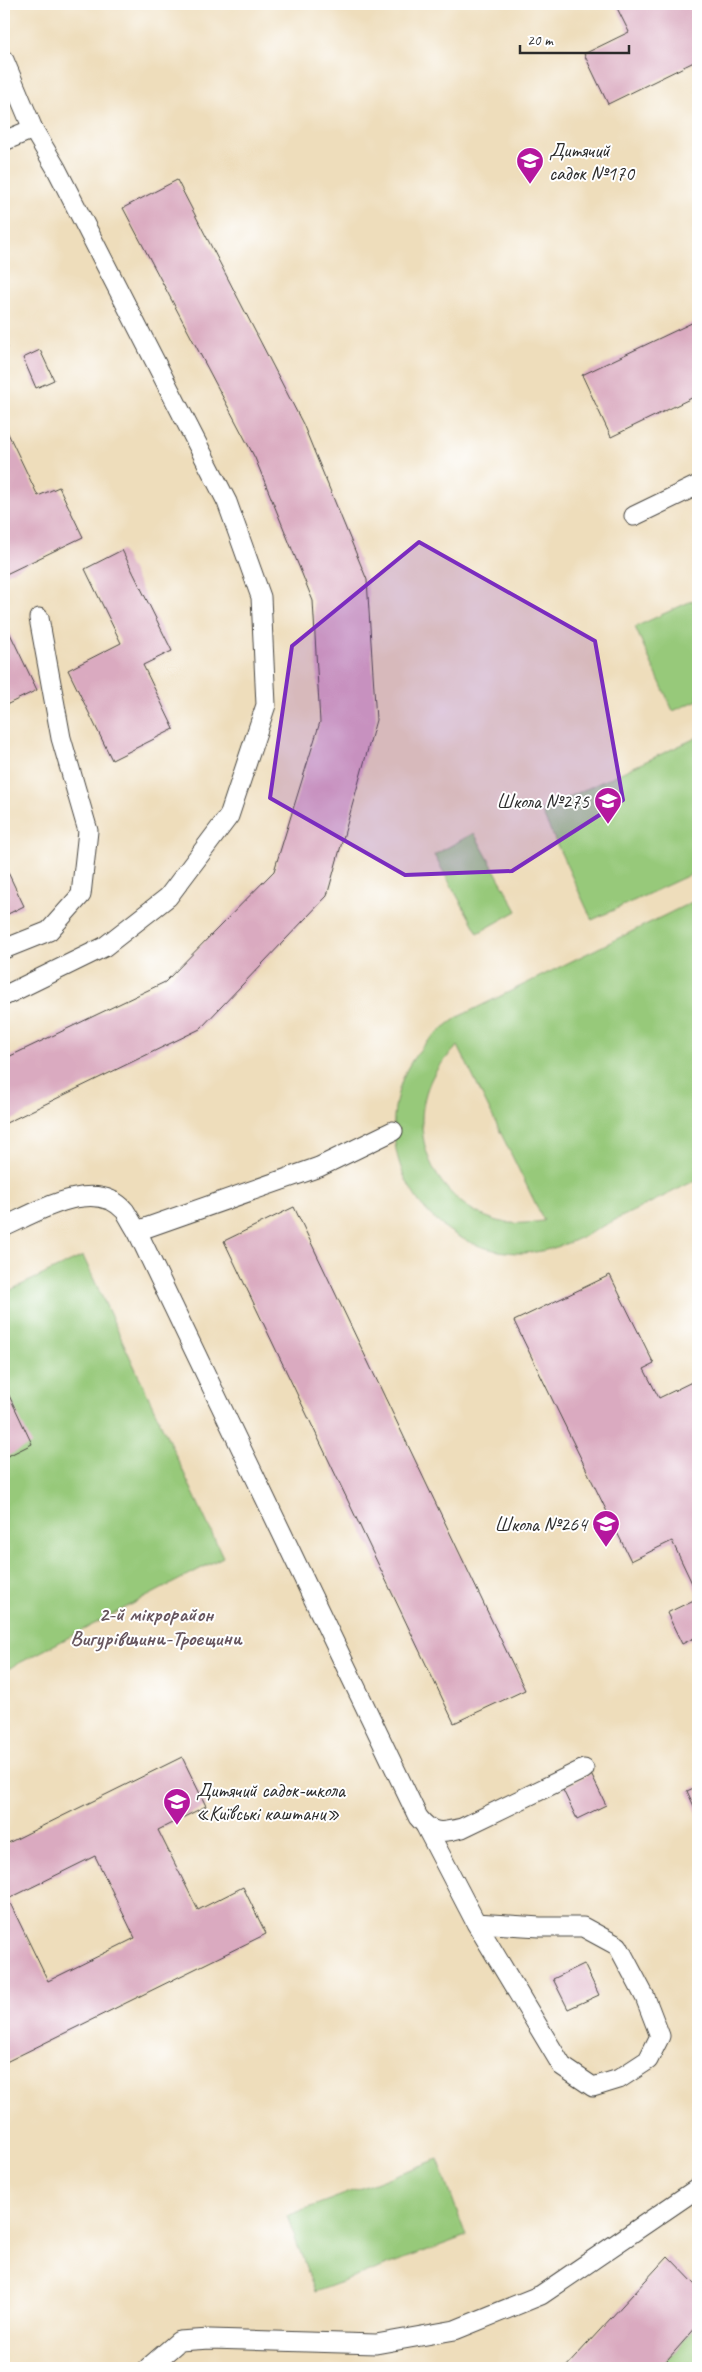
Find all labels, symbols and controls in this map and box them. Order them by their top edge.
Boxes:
scale bar [520,22,628,54]
text: 20 m [527,31,554,50]
place label: Дитячий садок №170 [549,138,636,186]
school or university icon: Дитячий садок №170 [515,146,545,185]
school or university icon: Школа №275 [593,786,623,825]
place label: Школа №275 [497,789,590,814]
school or university icon: Школа №264 [591,1509,621,1548]
place label: Школа №264 [495,1512,589,1537]
district label: 2-й мікрорайон Вигурівщини-Троєщини [70,1601,244,1652]
place label: Дитячий садок-школа «Київські каштани» [196,1778,347,1826]
school or university icon: Дитячий садок-школа «Київські каштани» [162,1787,192,1826]

